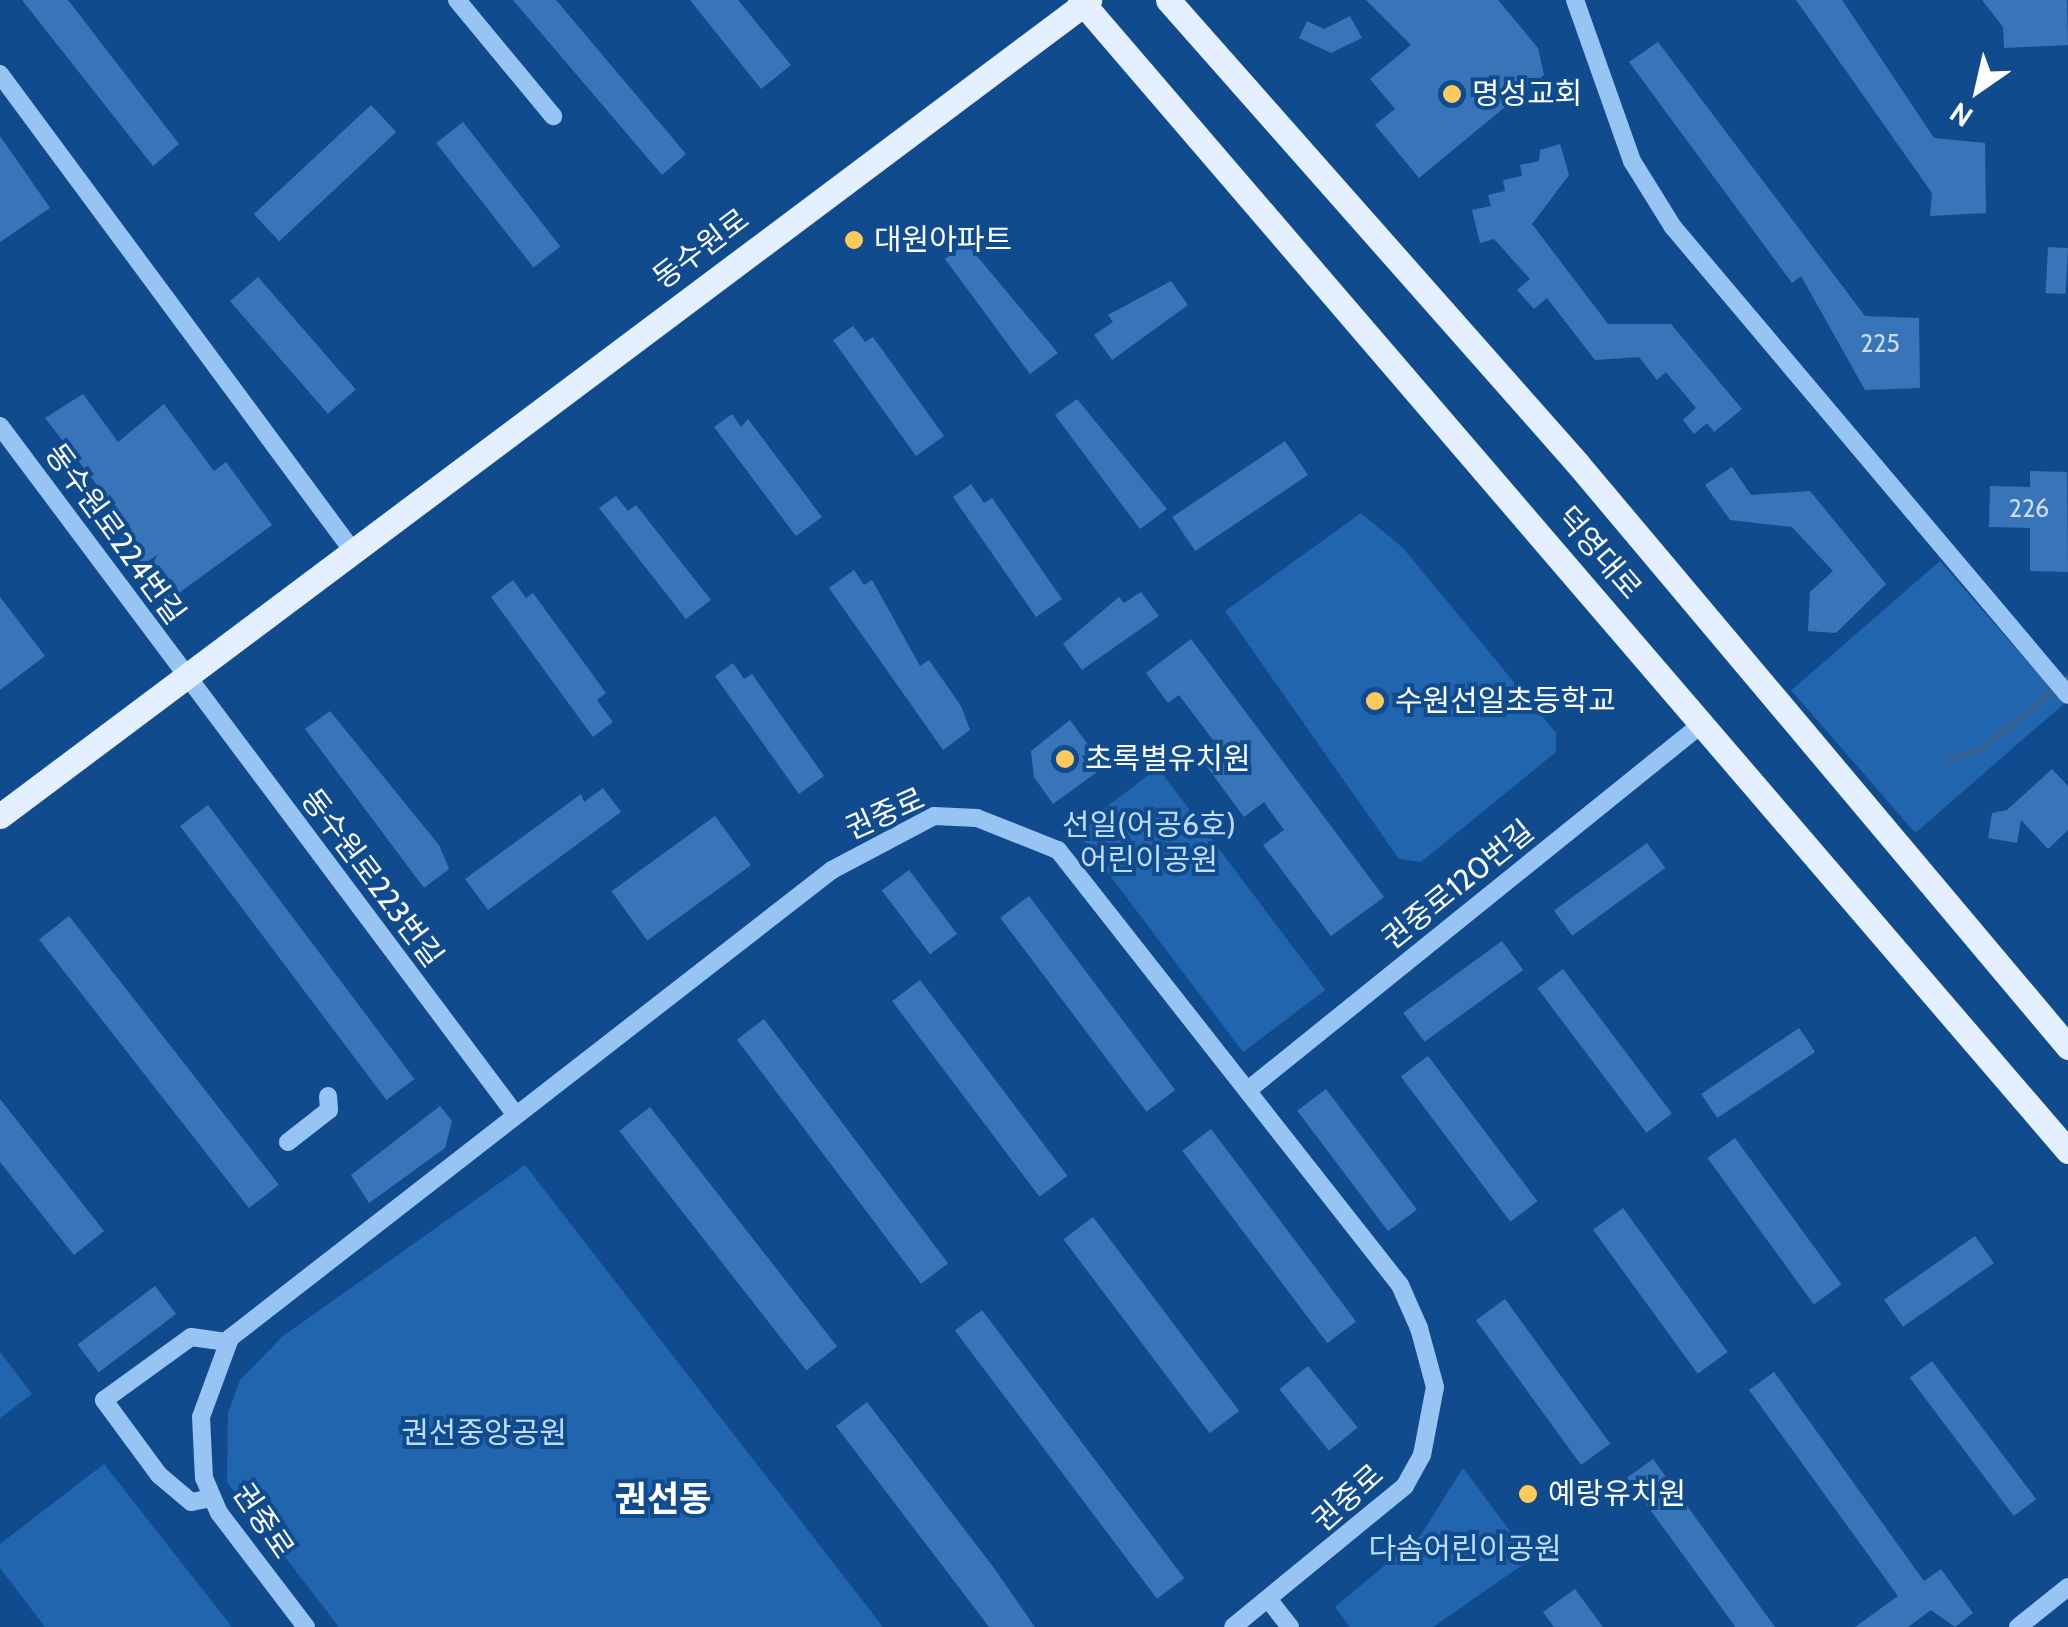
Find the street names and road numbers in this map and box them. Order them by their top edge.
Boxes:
street label: 동수원로 [646,201,756,297]
street label: 동수원로224번길 [37,437,193,631]
street label: 덕영대로 [1549,500,1649,606]
street label: 권중로 [840,781,930,847]
street label: 동수원로223번길 [293,782,451,974]
street label: 권중로120번길 [1375,813,1541,957]
street label: 권중로 [1305,1457,1391,1539]
street label: 권중로 [225,1477,301,1565]

